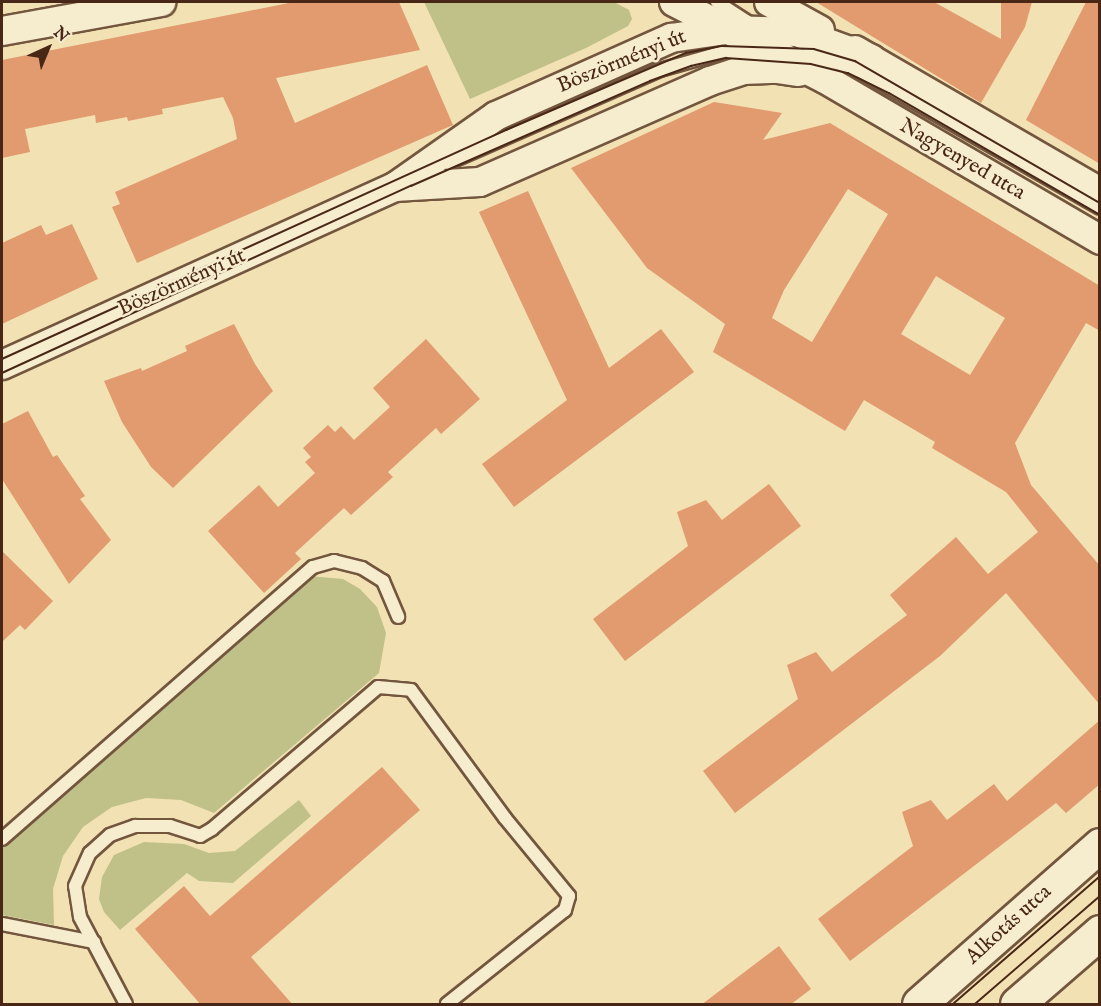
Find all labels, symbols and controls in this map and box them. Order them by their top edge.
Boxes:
north arrow [18,18,78,78]
text: N [49,23,72,47]
street label: Böszörményi út [554,25,690,99]
street label: Nagyenyed utca [895,114,1029,206]
street label: Böszörményi út [114,244,250,322]
street label: Alkotás utca [961,880,1057,970]

